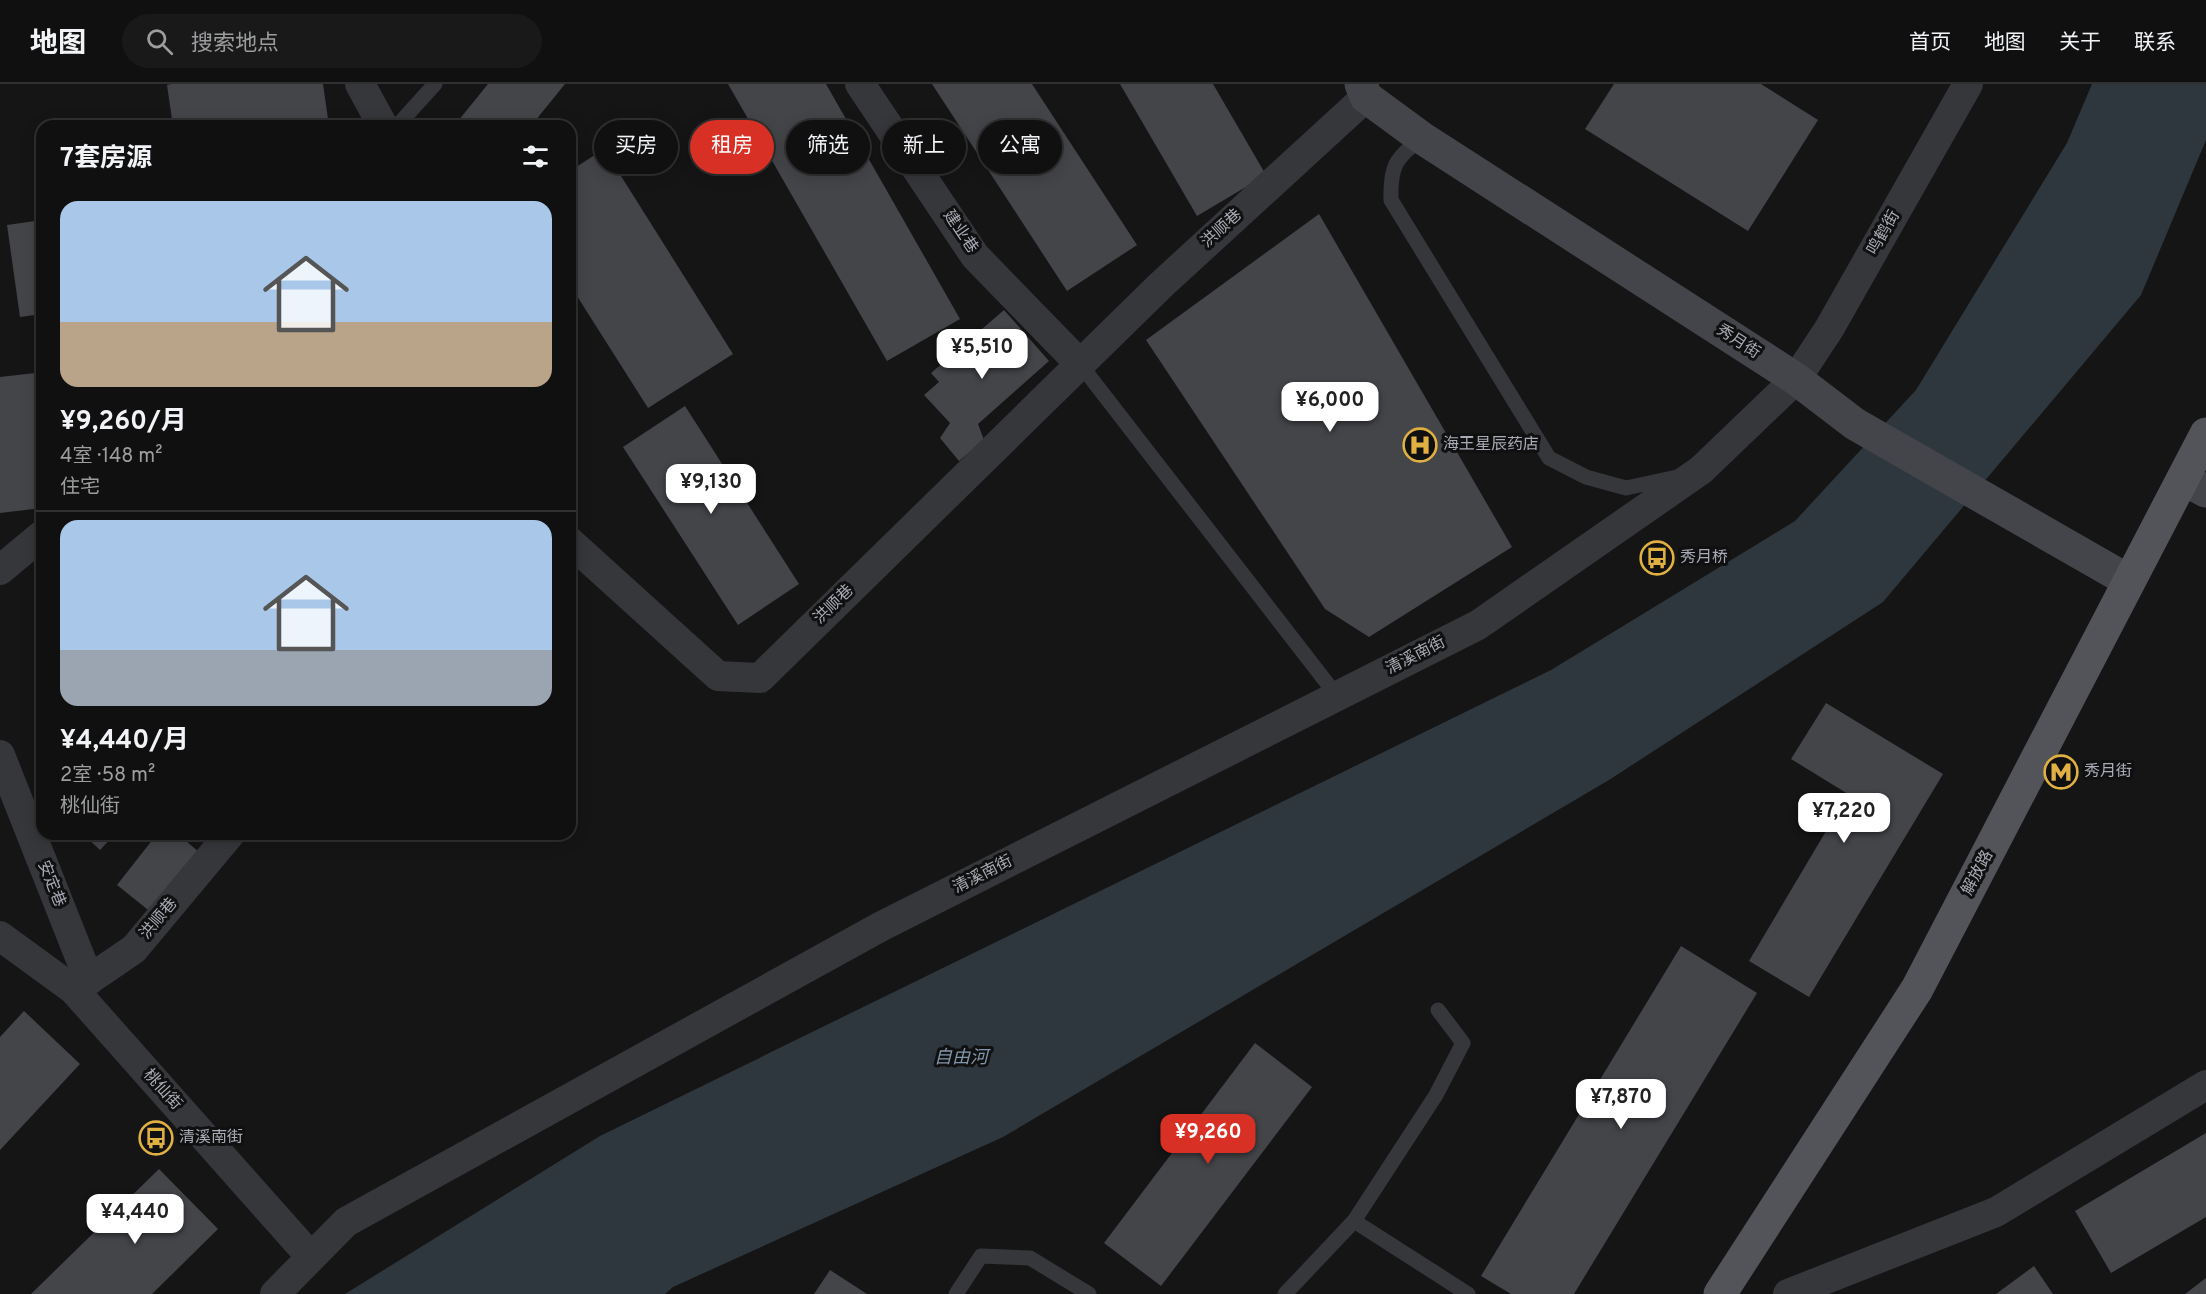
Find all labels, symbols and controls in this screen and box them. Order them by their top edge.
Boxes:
search box [122,14,542,68]
icon: search [143,25,176,58]
text: 地图 [30,27,86,63]
text: 首页 [1909,30,1951,57]
text: 地图 [1984,30,2026,57]
text: 关于 [2059,30,2101,57]
text: 联系 [2134,30,2176,57]
text: 搜索地点 [191,31,279,58]
chip: 买房 [594,120,678,174]
chip: 租房 [690,120,774,174]
chip: 筛选 [786,120,870,174]
chip: 新上 [882,120,966,174]
chip: 公寓 [978,120,1062,174]
icon: filters [519,140,552,173]
text: 7套房源 [60,143,152,176]
street label: 洪顺巷 [1197,206,1247,252]
street label: 建业巷 [938,207,982,257]
street label: 鸣鹤街 [1863,207,1905,259]
icon: home [252,240,360,348]
street label: 秀月街 [1712,321,1764,363]
pin: ¥5,510 [933,329,1031,380]
text: ¥5,510 [951,335,1013,361]
pin: ¥6,000 [1281,382,1379,433]
text: ¥6,000 [1295,388,1365,414]
text: ¥9,260/月 [60,406,187,439]
hospital icon: 海王星辰药店 [1402,427,1438,463]
place label: 海王星辰药店 [1443,435,1539,455]
text: 4室 · 148 m² [60,444,162,470]
pin: ¥9,130 [662,464,760,515]
text: ¥9,130 [680,470,742,496]
text: 住宅 [60,475,100,501]
bus stop icon: 秀月桥 [1639,540,1675,576]
place label: 秀月桥 [1680,548,1728,568]
icon: home [252,559,360,667]
street label: 洪顺巷 [810,581,858,629]
street label: 清溪南街 [1383,633,1449,679]
text: ¥4,440/月 [60,725,189,758]
metro station icon: 秀月街 [2043,754,2079,790]
place label: 秀月街 [2084,762,2132,782]
text: 2室 · 58 m² [60,763,155,789]
pin: ¥7,220 [1795,793,1893,844]
text: 桃仙街 [60,794,120,820]
text: ¥7,220 [1812,799,1876,825]
street label: 解放路 [1958,847,1998,899]
street label: 清溪南街 [950,852,1016,898]
street label: 安定巷 [33,858,69,910]
street label: 洪顺巷 [136,894,182,944]
water label: 自由河 [934,1047,991,1070]
street label: 桃仙街 [139,1065,185,1115]
pin: ¥7,870 [1572,1079,1670,1130]
text: ¥7,870 [1590,1085,1652,1111]
pin: ¥9,260 [1159,1114,1257,1165]
bus stop icon: 清溪南街 [138,1120,174,1156]
text: ¥9,260 [1174,1120,1242,1146]
place label: 清溪南街 [179,1128,243,1148]
pin: ¥4,440 [86,1194,184,1245]
text: ¥4,440 [101,1200,169,1226]

